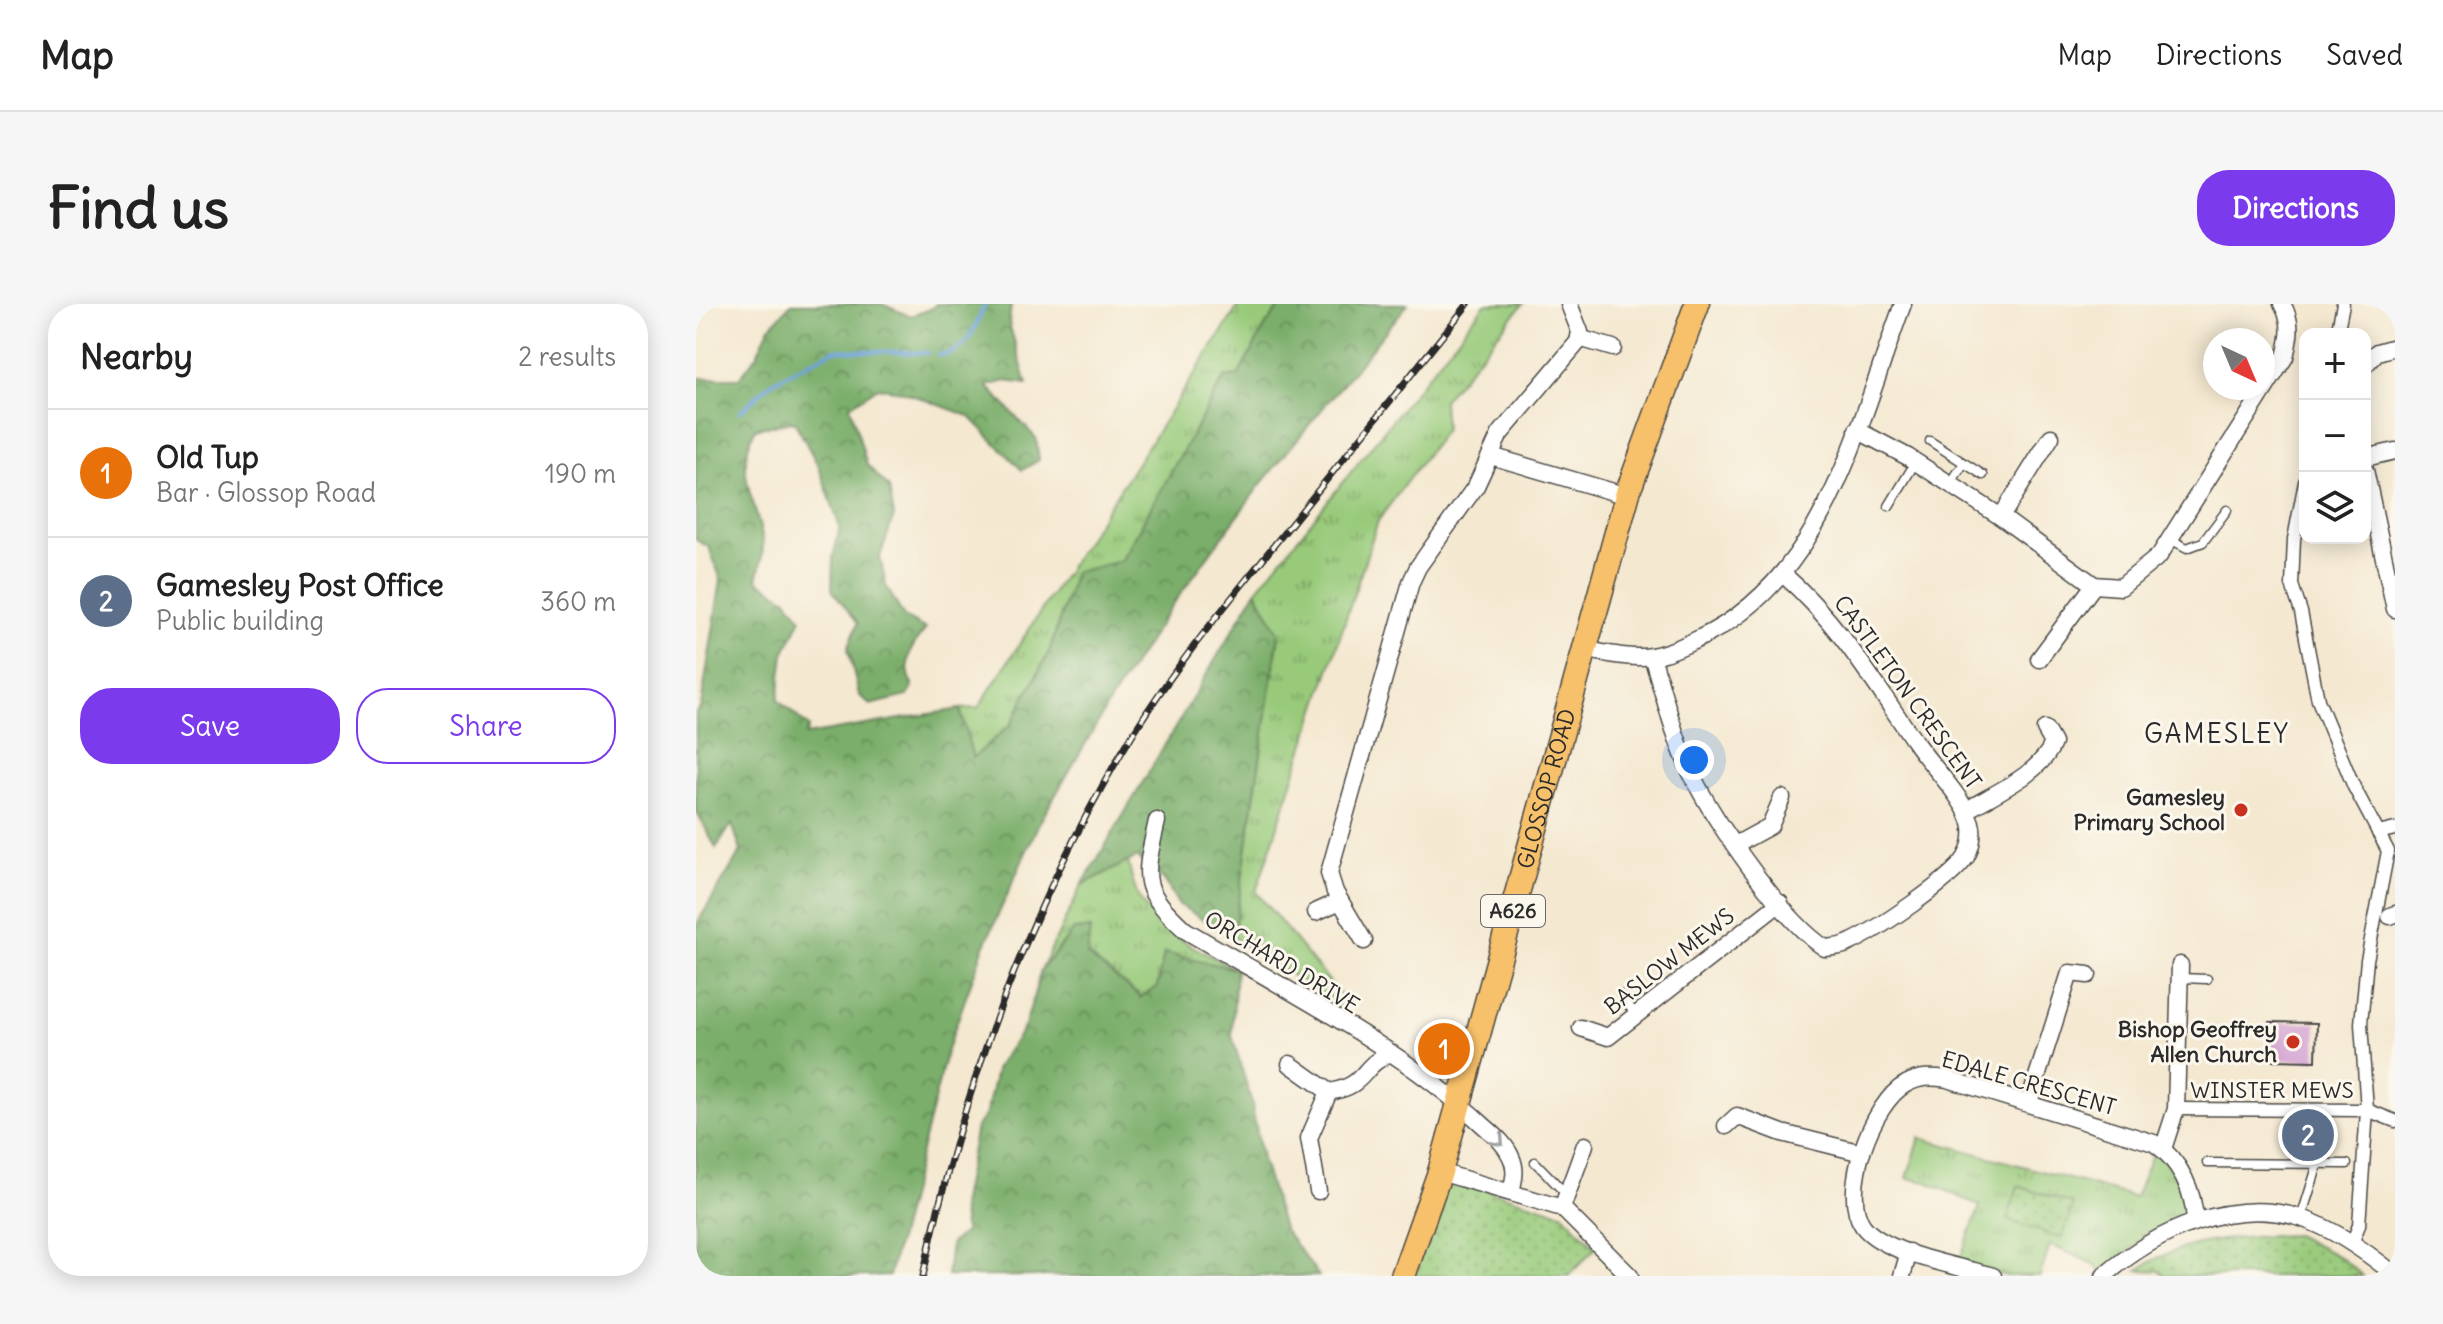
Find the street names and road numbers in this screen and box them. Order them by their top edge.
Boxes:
street label: CASTLETON CRESCENT [1828,590,1988,794]
street label: GLOSSOP ROAD [1511,706,1581,872]
road number: A626 [1481,895,1545,927]
street label: BASLOW MEWS [1598,902,1740,1020]
street label: ORCHARD DRIVE [1199,905,1365,1019]
street label: EDALE CRESCENT [1939,1045,2119,1121]
street label: WINSTER MEWS [2190,1076,2354,1104]

